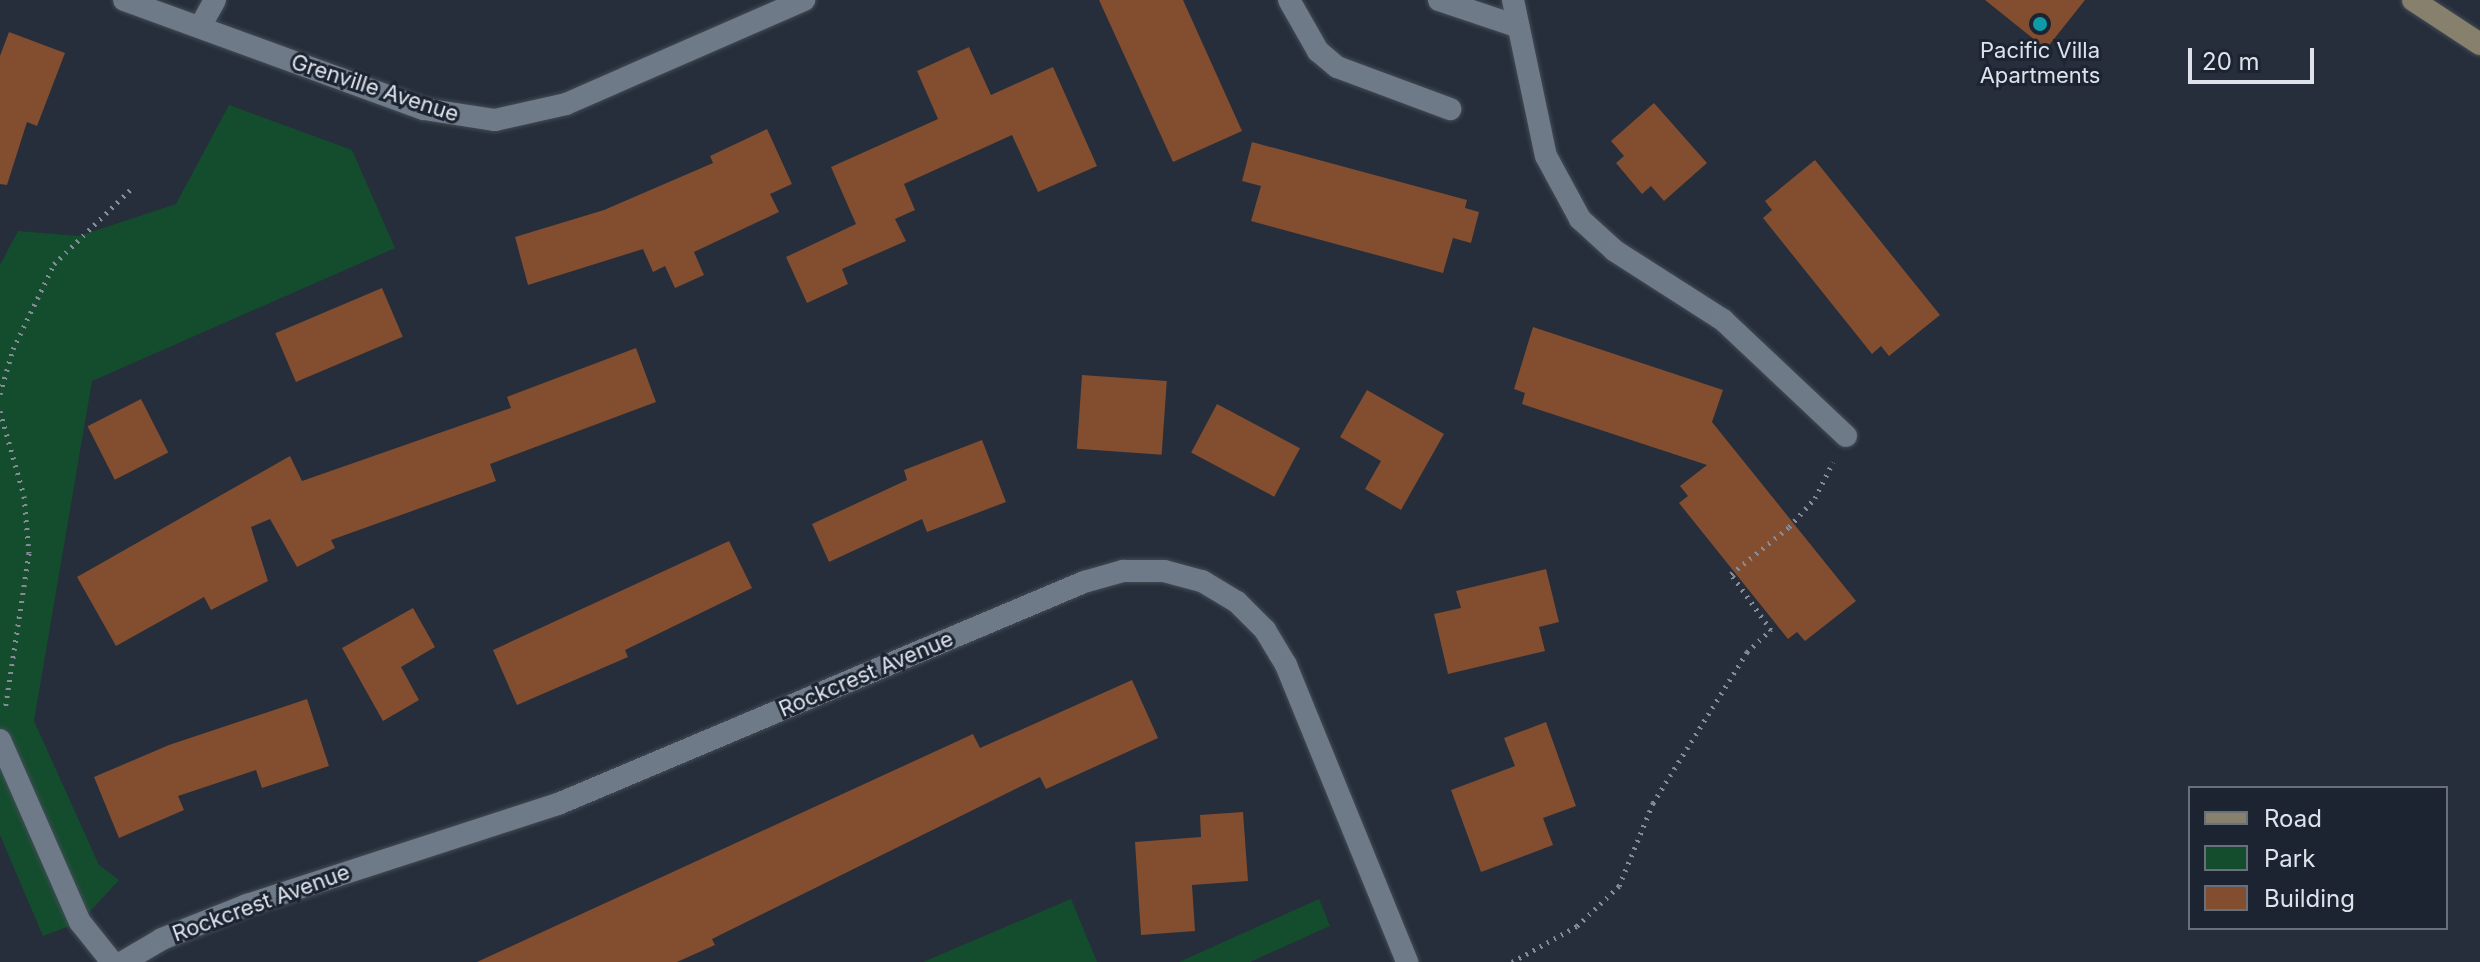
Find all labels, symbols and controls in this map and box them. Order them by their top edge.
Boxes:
marker: Pacific Villa Apartments [2031,15,2049,33]
scale bar [2192,32,2318,82]
place label: Pacific Villa Apartments [1980,37,2100,88]
text: 20 m [2202,47,2260,76]
street label: Grenville Avenue [288,48,462,128]
street label: Rockcrest Avenue [775,625,957,723]
legend [2188,786,2448,930]
text: Road [2264,804,2322,833]
text: Park [2264,844,2315,873]
street label: Rockcrest Avenue [169,859,353,947]
text: Building [2264,884,2355,913]

